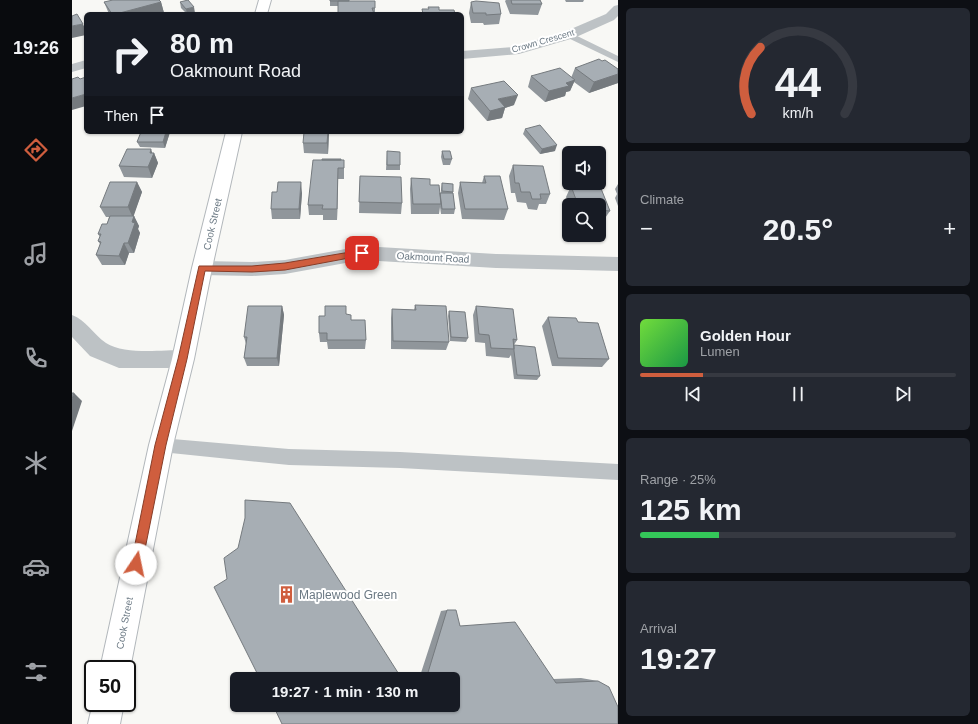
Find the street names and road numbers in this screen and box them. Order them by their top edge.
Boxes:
street label: Crown Crescent [511,27,576,55]
street label: Cook Street [201,197,224,251]
street label: Oakmount Road [396,250,470,265]
street label: Cook Street [114,596,135,650]

